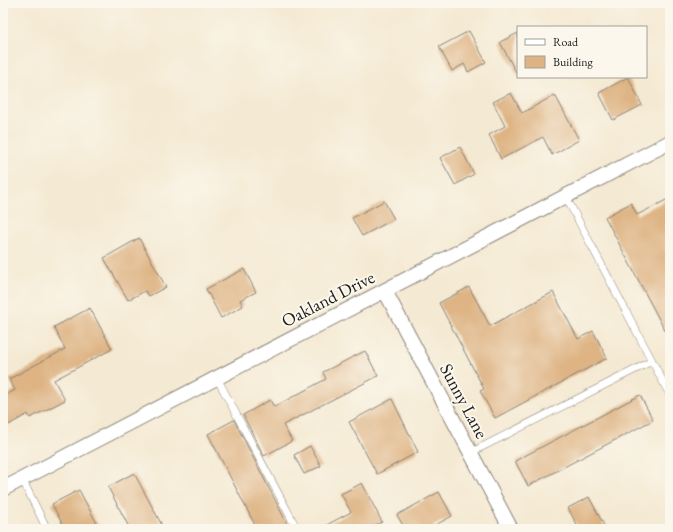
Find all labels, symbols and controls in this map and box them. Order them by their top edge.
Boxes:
legend [517,26,647,78]
text: Road [553,34,579,50]
text: Building [553,54,594,70]
street label: Oakland Drive [277,265,378,332]
street label: Sunny Lane [435,359,494,442]

